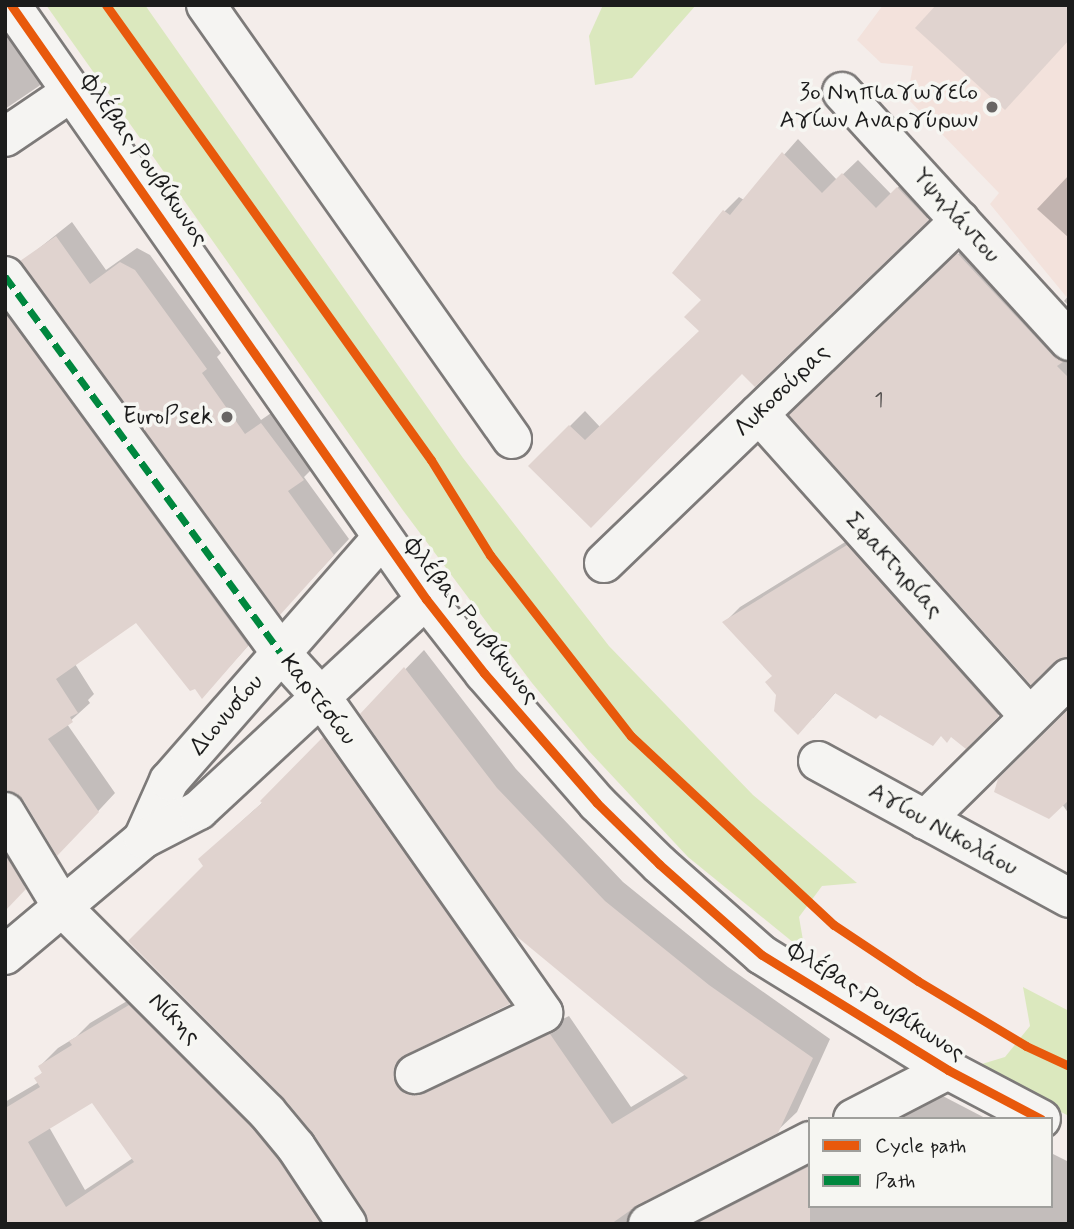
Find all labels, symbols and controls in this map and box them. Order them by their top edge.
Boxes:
street label: Φλέβας Ρουβίκωνος [74,68,214,252]
place label: 3ο Νηπιαγωγείο Αγίων Αναργύρων [780,79,978,135]
marker: 3ο Νηπιαγωγείο Αγίων Αναργύρων [984,99,1000,115]
street label: Υψηλάντου [906,163,1006,269]
street label: Λυκοσούρας [728,338,836,444]
house number: 1 [874,387,884,413]
place label: EuroPsek [123,403,213,431]
marker: EuroPsek [219,409,235,425]
street label: Σφακτηρίας [839,506,949,624]
street label: Φλέβας Ρουβίκωνος [397,532,545,710]
street label: Καρτεσίου [274,649,362,751]
street label: Διονυσίου [184,668,270,762]
street label: Αγίου Νικολάου [863,777,1023,883]
street label: Φλέβας Ρουβίκωνος [782,936,970,1068]
street label: Νίκης [142,987,206,1051]
legend [808,1117,1053,1208]
text: Cycle path [875,1132,966,1160]
text: Path [875,1167,915,1195]

